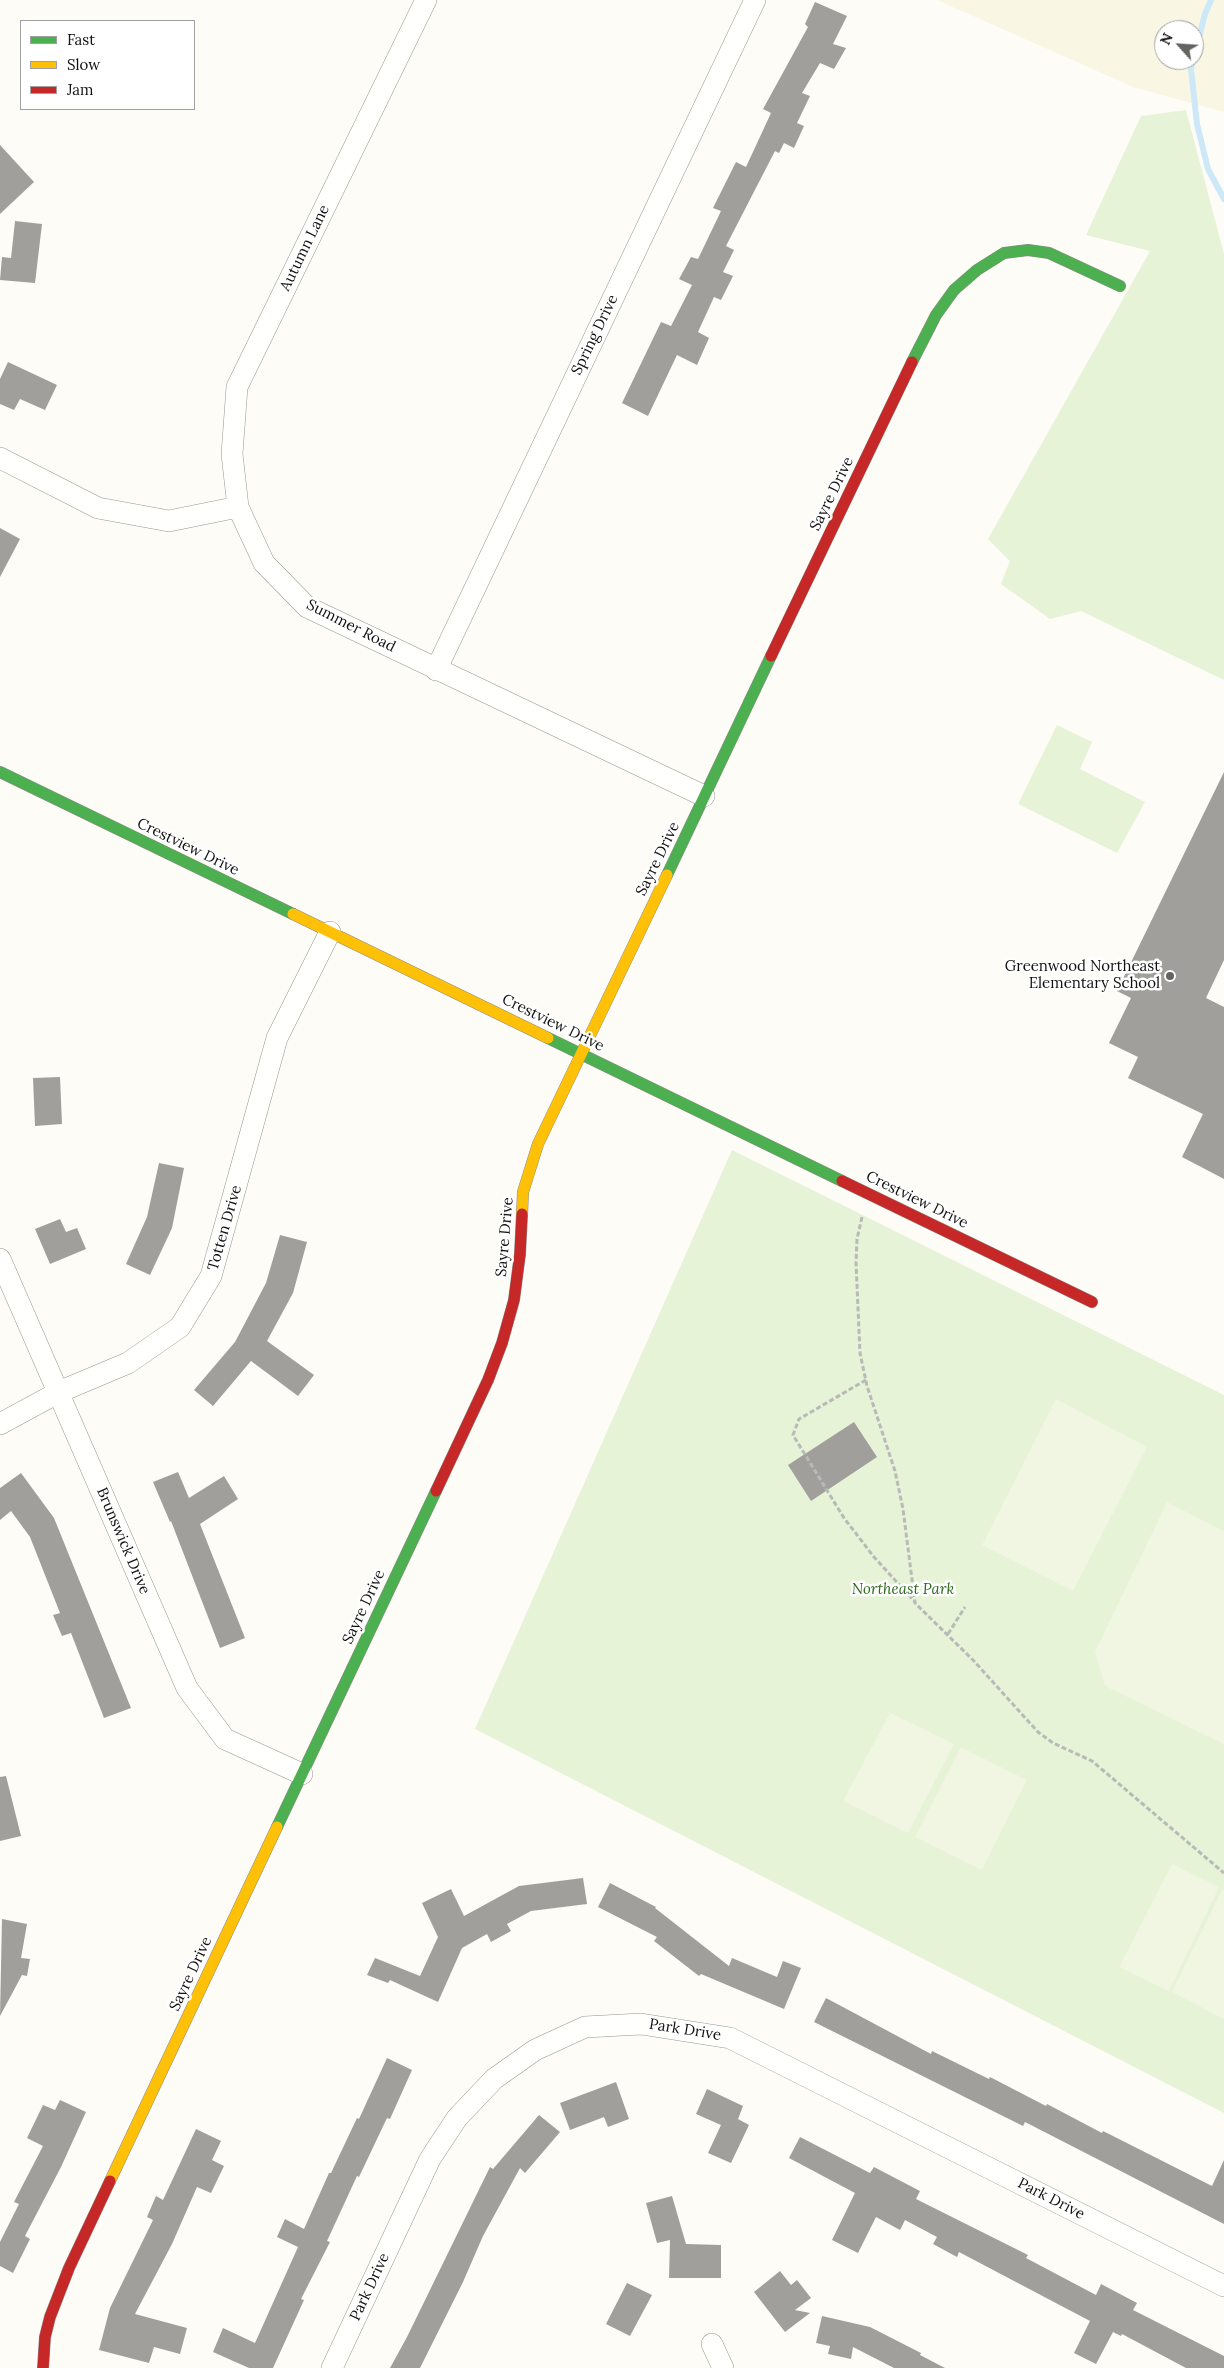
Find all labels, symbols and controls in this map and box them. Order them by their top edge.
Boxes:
legend [20,20,195,110]
north arrow [1154,20,1204,70]
text: Fast [67,30,95,49]
text: N [1156,30,1177,48]
text: Slow [67,55,100,74]
text: Jam [67,80,94,99]
street label: Autumn Lane [276,202,334,294]
street label: Spring Drive [568,292,622,378]
street label: Sayre Drive [806,454,858,534]
street label: Summer Road [303,596,399,656]
street label: Crestview Drive [134,815,242,879]
street label: Sayre Drive [632,819,684,899]
place label: Greenwood Northeast Elementary School [1005,958,1160,993]
marker: Greenwood Northeast Elementary School [1164,970,1176,982]
street label: Crestview Drive [499,991,607,1055]
street label: Crestview Drive [863,1168,971,1232]
street label: Totten Drive [204,1183,246,1273]
street label: Sayre Drive [493,1196,517,1278]
street label: Brunswick Drive [92,1485,154,1597]
street label: Sayre Drive [339,1567,389,1647]
park label: Northeast Park [852,1581,954,1599]
street label: Sayre Drive [166,1934,216,2014]
street label: Park Drive [648,2015,722,2045]
street label: Park Drive [1015,2174,1087,2224]
street label: Park Drive [346,2250,394,2324]

